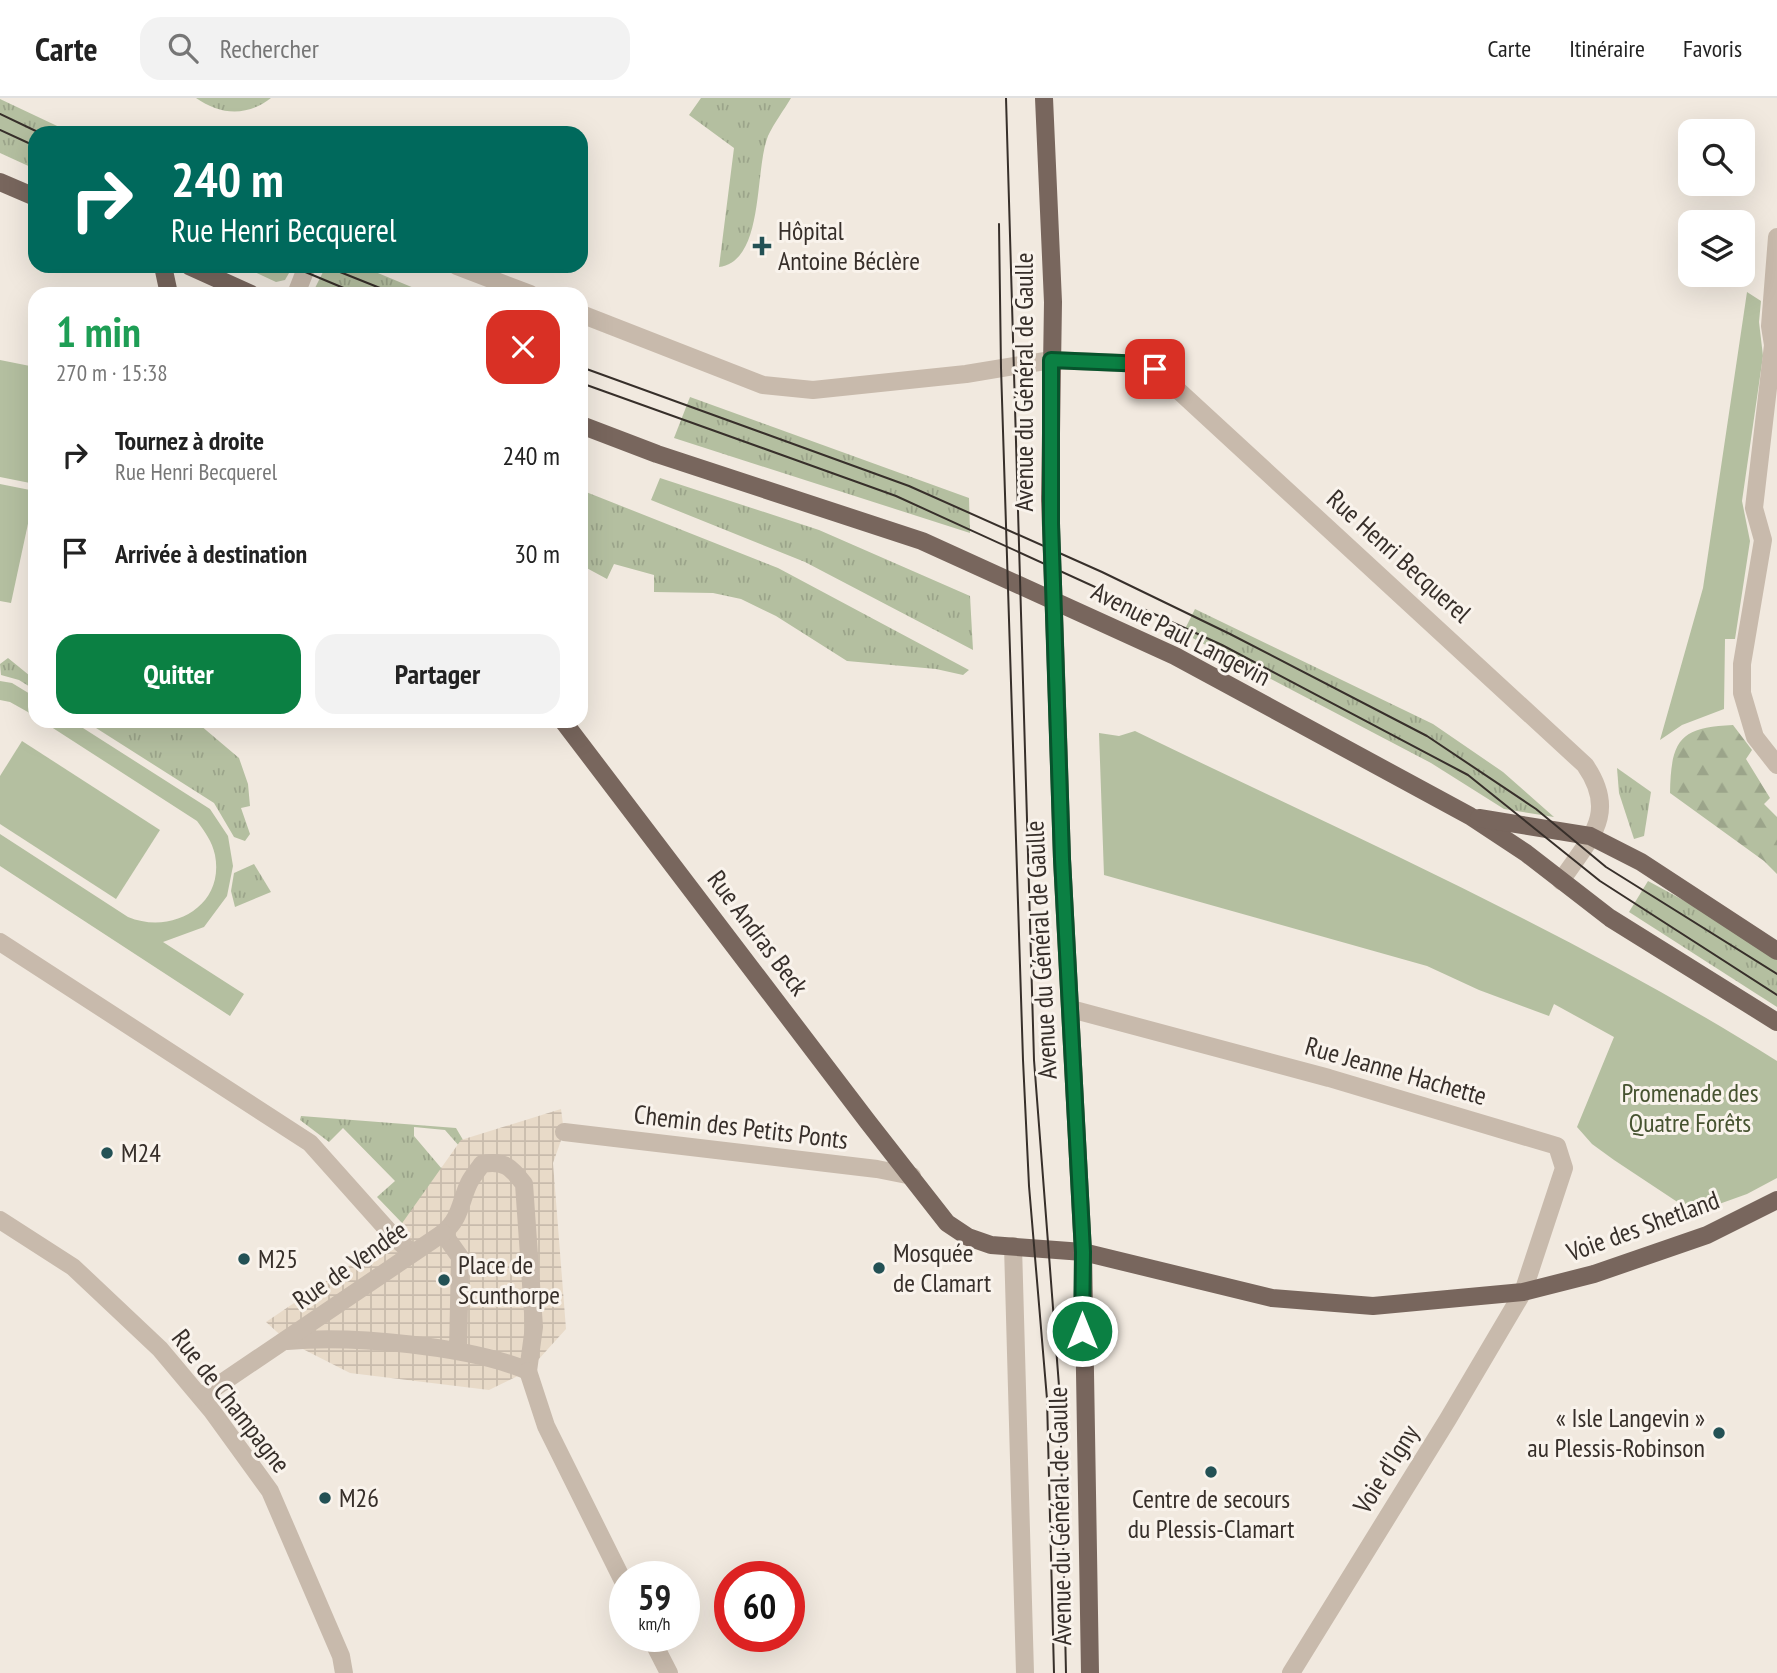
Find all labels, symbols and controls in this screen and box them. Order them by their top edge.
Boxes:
search box [140,17,630,80]
text: Carte [35,27,98,70]
icon: search [164,29,202,67]
text: Rechercher [220,32,319,65]
text: Carte [1487,33,1531,64]
text: Itinéraire [1569,33,1645,64]
text: Favoris [1683,33,1742,64]
map controls [1678,119,1755,287]
button: search [1678,119,1755,196]
text: 240 m [171,147,284,211]
icon: right [56,154,147,245]
text: Rue Henri Becquerel [171,209,396,251]
button: layers [1678,210,1755,287]
place label: Hôpital Antoine Béclère [778,214,920,277]
marker: Hôpital Antoine Béclère [752,236,772,256]
street label: Avenue du Général de Gaulle [1007,253,1040,511]
text: 1 min [56,304,141,359]
button: close [486,310,560,384]
pin [1125,339,1185,399]
icon: arrive [1136,350,1174,388]
text: 270 m · 15:38 [56,358,168,387]
text: Tournez à droite [115,424,264,457]
icon: right [56,436,94,474]
text: 240 m [502,439,560,472]
text: Rue Henri Becquerel [115,457,277,486]
street label: Rue Henri Becquerel [1320,482,1478,629]
icon: arrive [56,534,94,572]
text: Arrivée à destination [115,537,307,570]
text: 30 m [514,537,560,570]
street label: Avenue Paul Langevin [1086,574,1276,693]
button: Quitter [56,634,301,714]
button: Partager [315,634,560,714]
street label: Avenue du Général de Gaulle [1017,820,1064,1080]
street label: Rue Andras Beck [701,864,816,1002]
street label: Rue Jeanne Hachette [1302,1029,1491,1112]
park label: Promenade des Quatre Forêts [1621,1076,1759,1139]
street label: Chemin des Petits Ponts [632,1097,850,1156]
place label: M24 [121,1136,161,1169]
marker: M24 [99,1145,115,1161]
street label: Voie des Shetland [1561,1183,1724,1269]
street label: Rue de Vendée [286,1213,413,1316]
place label: Mosquée de Clamart [893,1236,991,1299]
place label: M25 [258,1242,298,1275]
place label: Place de Scunthorpe [458,1248,560,1311]
marker: M25 [236,1251,252,1267]
marker: Mosquée de Clamart [871,1260,887,1276]
marker: Place de Scunthorpe [436,1272,452,1288]
position arrow [1045,1294,1119,1368]
street label: Rue de Champagne [165,1322,298,1479]
street label: Avenue du Général de Gaulle [1041,1386,1078,1646]
place label: « Isle Langevin » au Plessis-Robinson [1527,1401,1705,1464]
street label: Voie d'Igny [1345,1418,1426,1520]
marker: « Isle Langevin » au Plessis-Robinson [1711,1425,1727,1441]
marker: Centre de secours du Plessis-Clamart [1203,1464,1219,1480]
place label: M26 [339,1481,379,1514]
place label: Centre de secours du Plessis-Clamart [1128,1482,1294,1545]
marker: M26 [317,1490,333,1506]
speed limit sign: 60 [714,1561,805,1652]
text: 59 [638,1574,671,1620]
text: km/h [639,1612,670,1635]

